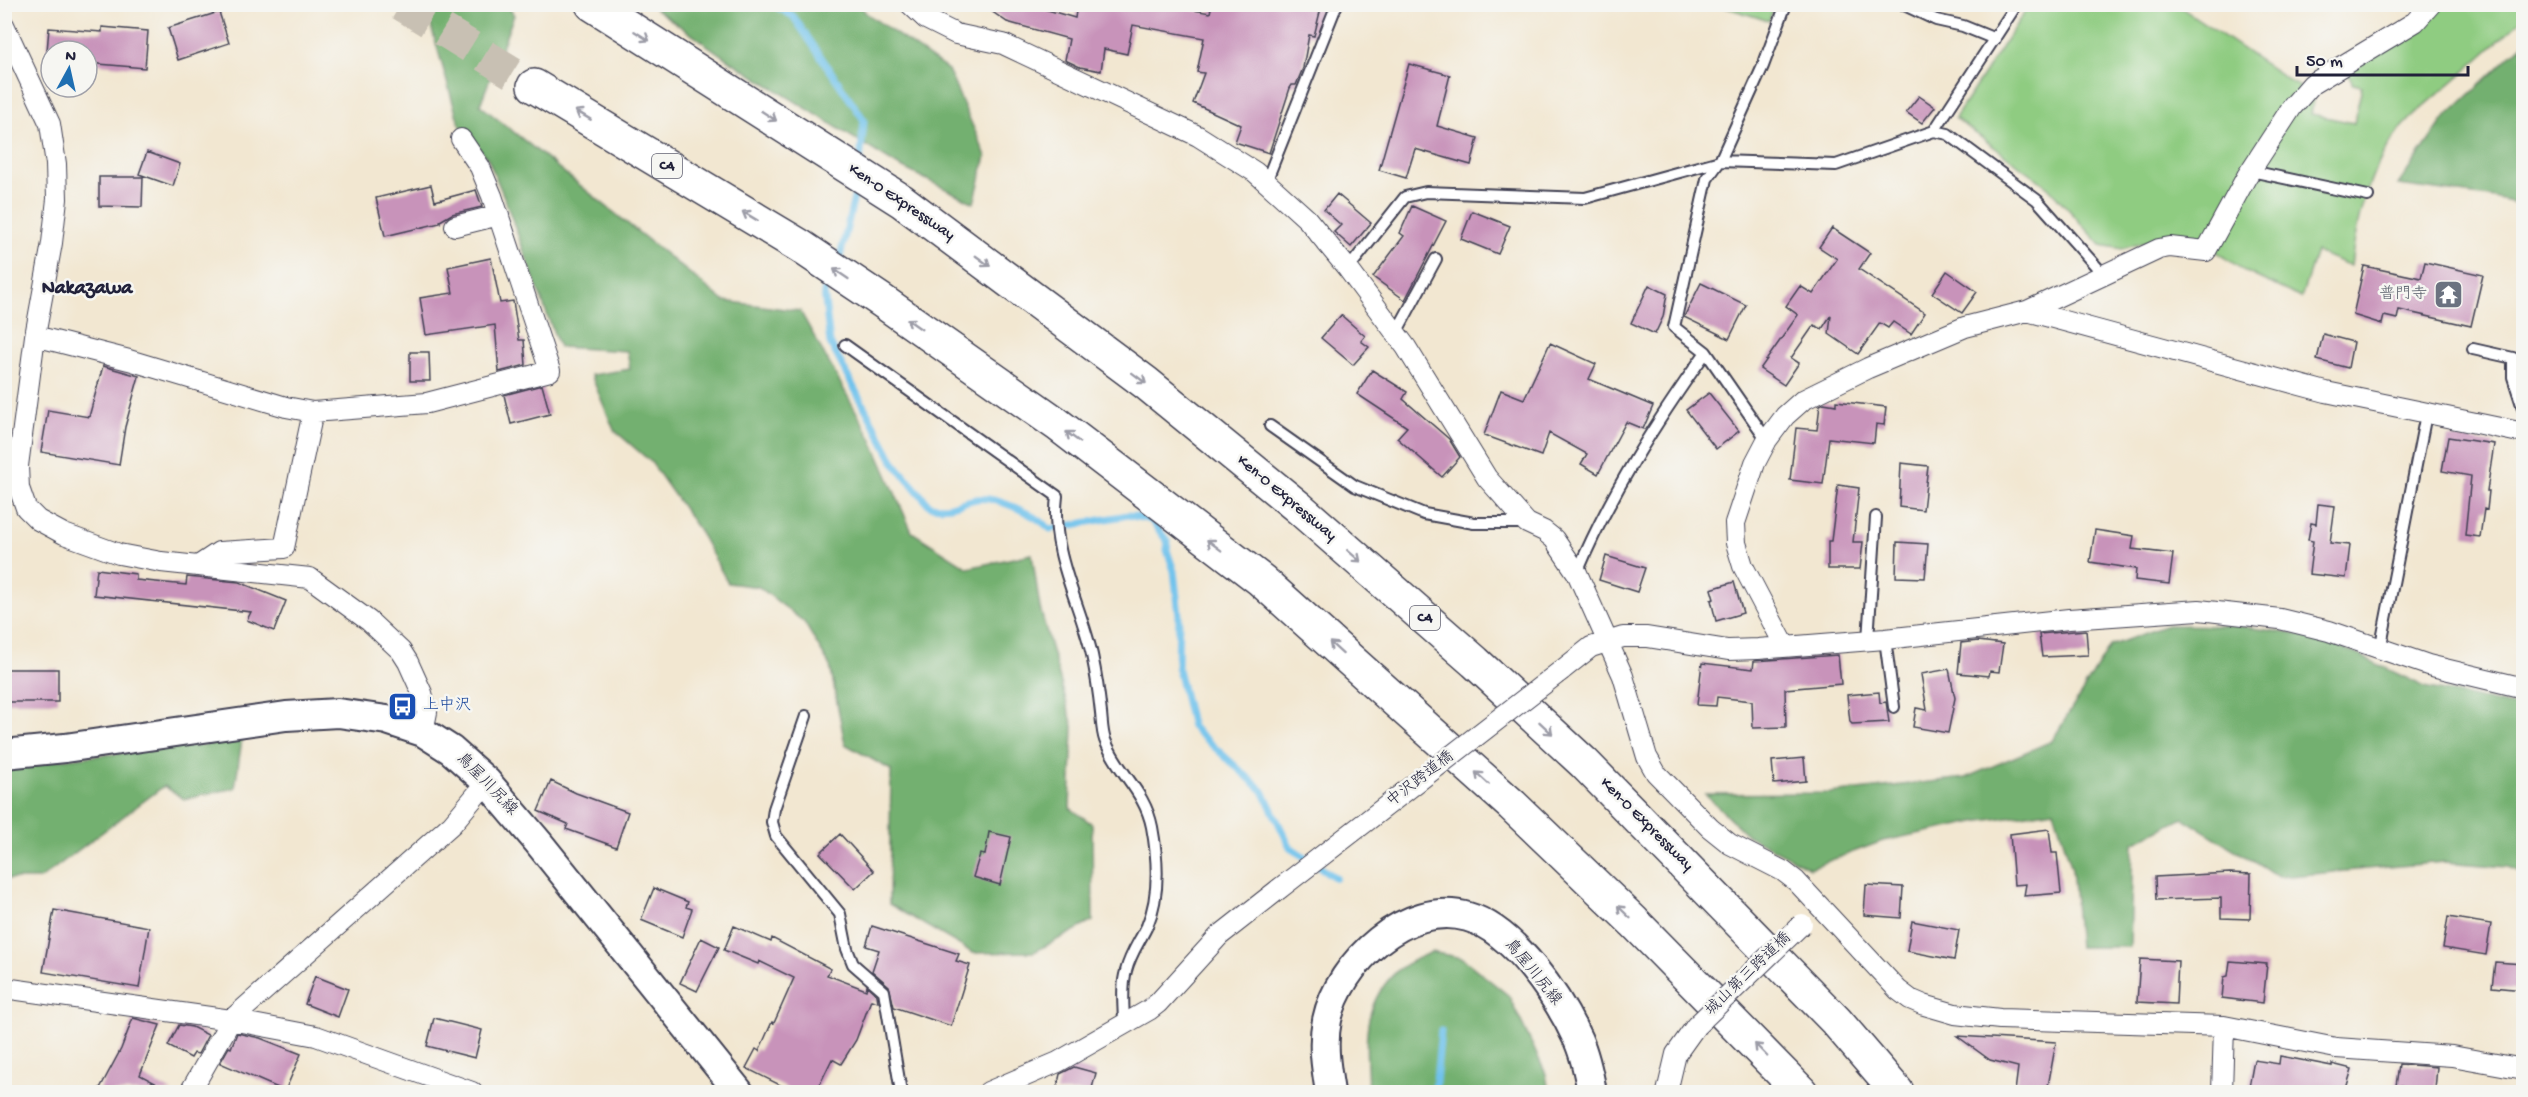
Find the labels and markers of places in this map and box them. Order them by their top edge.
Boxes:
temple icon: 普門寺 [2432,279,2464,311]
place label: 普門寺 [2379,284,2427,305]
bus stop icon: 上中沢 [386,690,418,722]
place label: 上中沢 [423,696,471,716]

